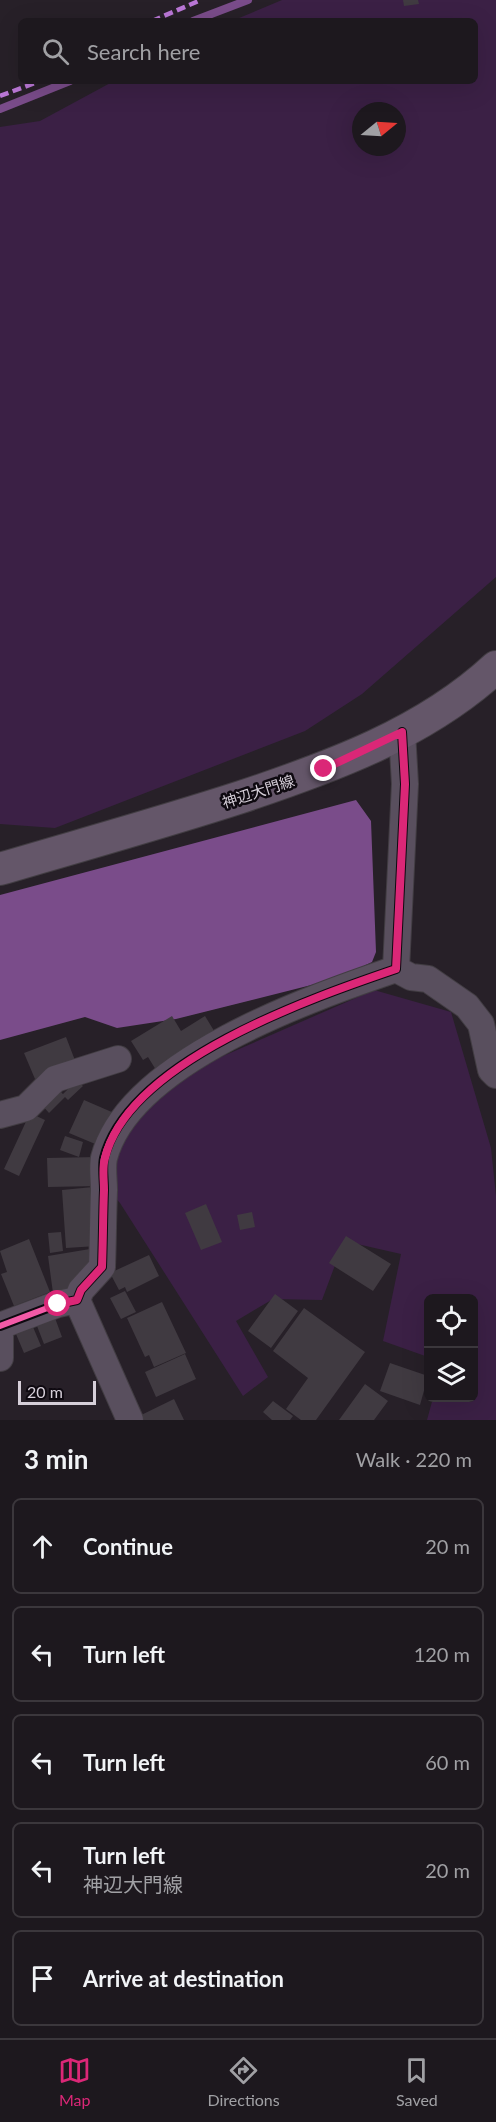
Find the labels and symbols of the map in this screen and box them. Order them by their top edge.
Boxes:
north arrow [352,102,406,156]
route end [310,755,336,781]
street label: 神辺大門線 [220,771,296,811]
route start [44,1290,70,1316]
scale bar [18,1378,96,1406]

